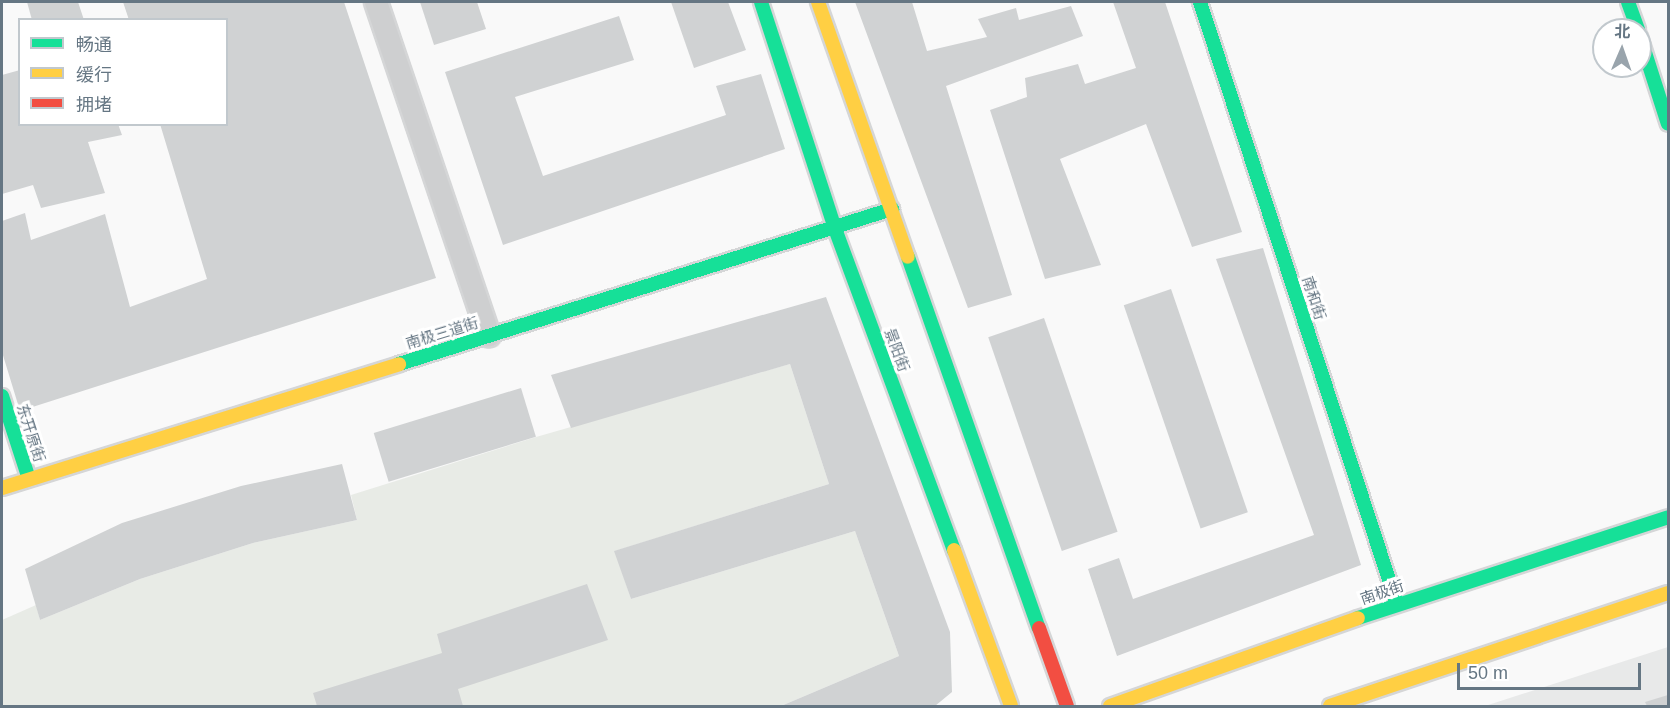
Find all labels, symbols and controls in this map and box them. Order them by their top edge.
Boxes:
legend [18,18,228,126]
north arrow [1592,18,1652,78]
text: 北 [1614,23,1631,40]
text: 畅通 [76,35,112,55]
text: 缓行 [76,65,112,85]
text: 拥堵 [76,95,112,115]
street label: 南和街 [1298,274,1330,322]
street label: 南极三道街 [404,313,480,353]
street label: 景阳街 [881,326,913,374]
street label: 东开原街 [13,402,49,464]
street label: 南极街 [1358,576,1406,608]
scale bar [1460,651,1644,689]
text: 50 m [1468,663,1508,683]

